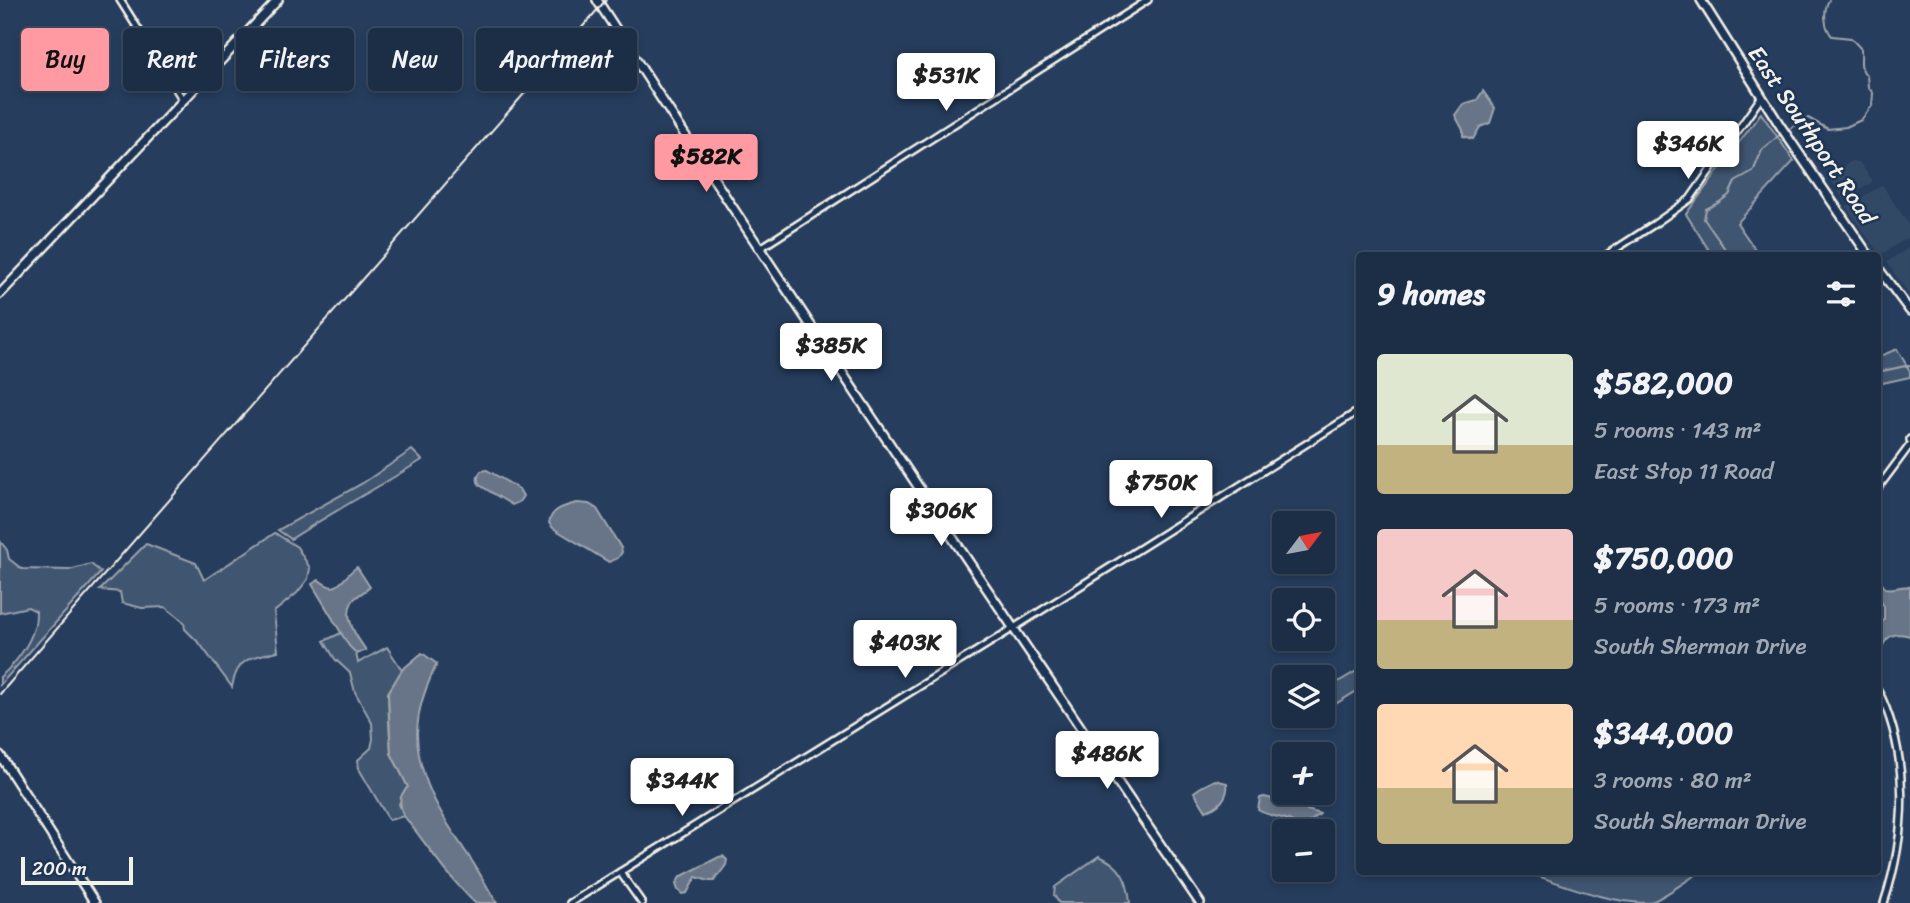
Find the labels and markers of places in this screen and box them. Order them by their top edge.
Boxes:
pin: $531K [897,54,995,113]
pin: $346K [1639,122,1737,181]
pin: $582K [657,134,755,194]
pin: $385K [782,324,880,383]
pin: $750K [1112,461,1210,520]
pin: $306K [892,489,990,548]
pin: $403K [856,620,954,680]
pin: $486K [1058,732,1156,791]
pin: $344K [633,758,731,818]

